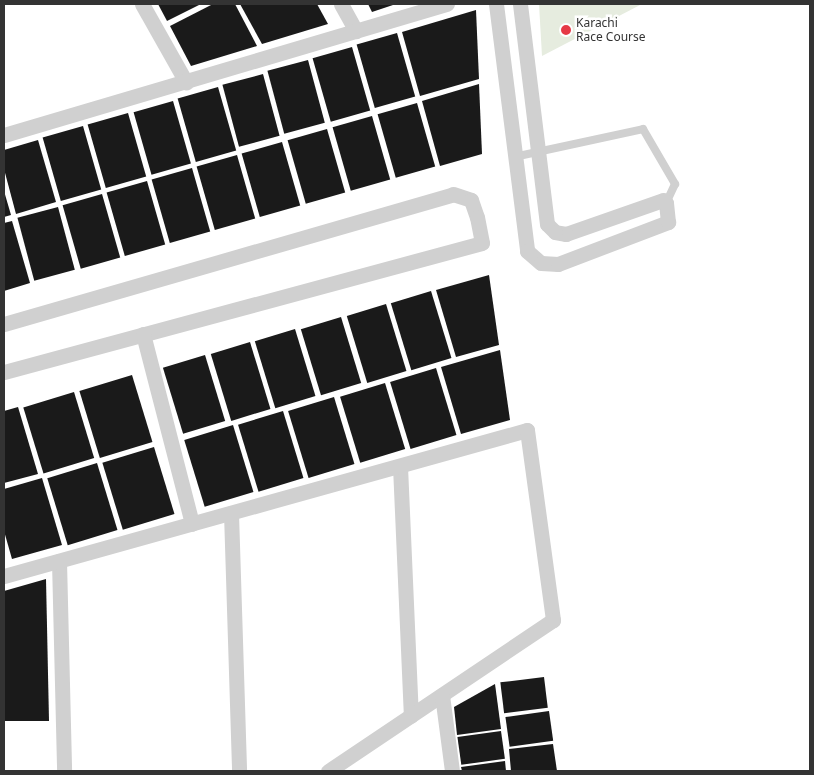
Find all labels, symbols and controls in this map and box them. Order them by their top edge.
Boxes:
place label: Karachi Race Course [576,16,646,44]
marker: Karachi Race Course [560,24,572,36]

